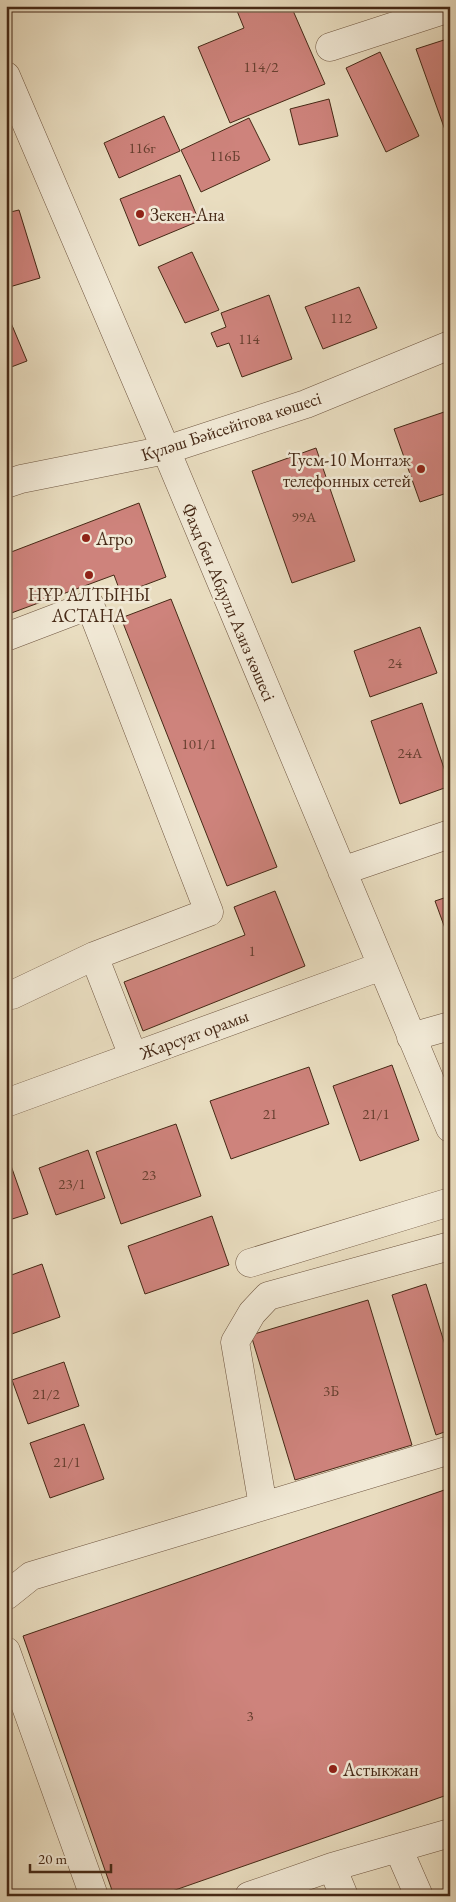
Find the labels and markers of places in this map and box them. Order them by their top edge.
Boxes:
place label: Зекен-Ана [150,203,226,226]
marker: Зекен-Ана [134,208,146,220]
place label: Тусм-10 Монтаж телефонных сетей [283,448,411,492]
marker: Тусм-10 Монтаж телефонных сетей [415,463,427,475]
place label: Агро [95,527,133,550]
marker: Агро [80,532,92,544]
marker: НҰР АЛТЫНЫ АСТАНА [83,569,95,581]
place label: НҰР АЛТЫНЫ АСТАНА [28,583,150,627]
place label: Астыкжан [342,1758,419,1781]
marker: Астыкжан [327,1763,339,1775]

